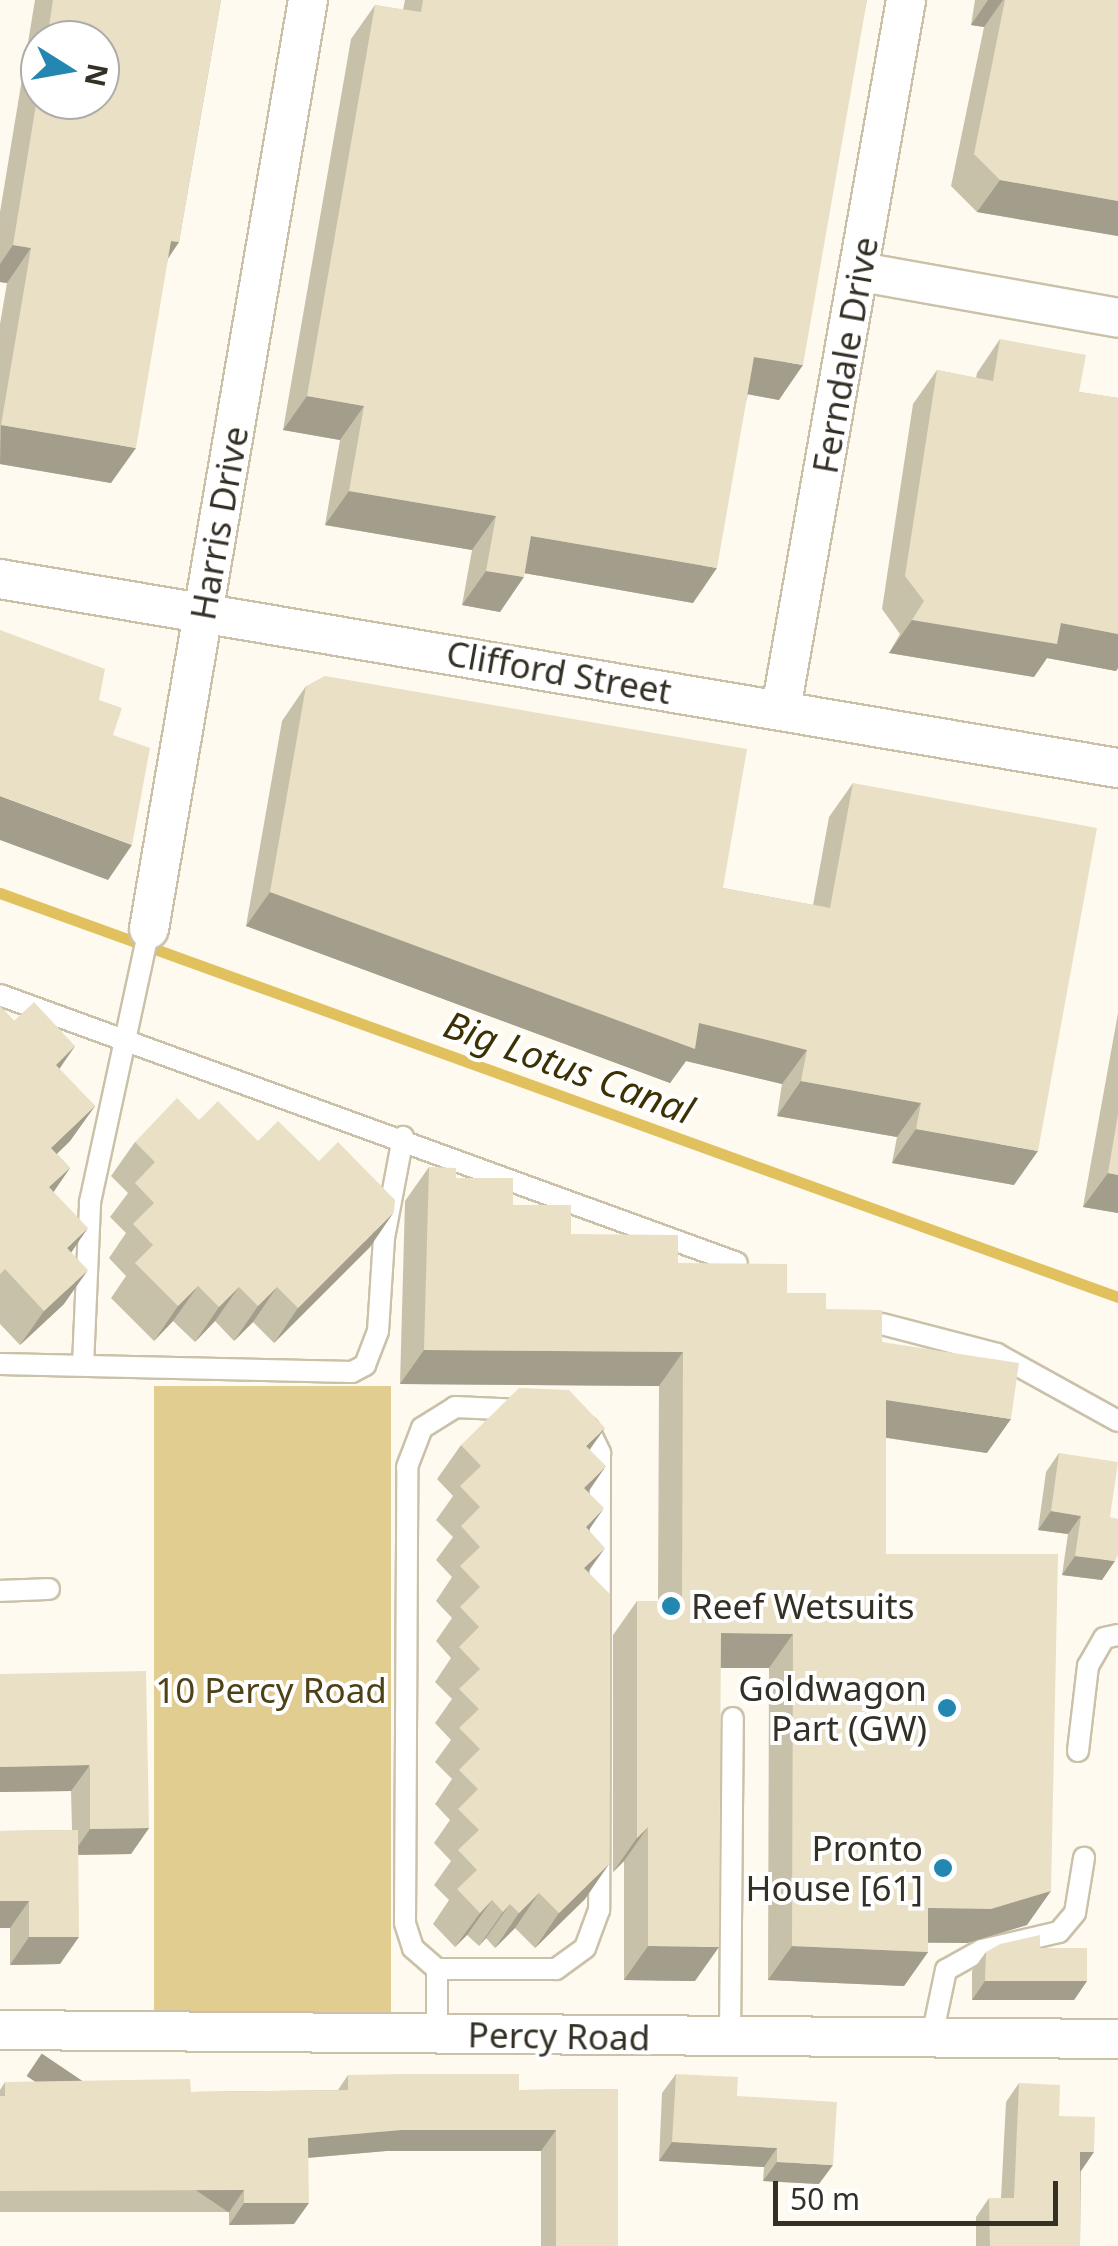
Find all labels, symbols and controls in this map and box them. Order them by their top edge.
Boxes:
north arrow [20,20,120,120]
text: N [77,61,118,90]
street label: Ferndale Drive [804,233,886,477]
street label: Harris Drive [181,423,257,623]
street label: Clifford Street [443,632,675,712]
water label: Big Lotus Canal [438,1001,700,1133]
place label: Reef Wetsuits [691,1585,914,1627]
marker: Reef Wetsuits [660,1595,682,1617]
place label: Goldwagon Part (GW) [738,1667,927,1749]
park label: 10 Percy Road [155,1669,387,1711]
marker: Goldwagon Part (GW) [936,1697,958,1719]
place label: Pronto House [61] [746,1827,923,1909]
marker: Pronto House [61] [932,1857,954,1879]
street label: Percy Road [467,2013,651,2059]
scale bar [778,2161,1063,2223]
text: 50 m [790,2178,860,2219]

